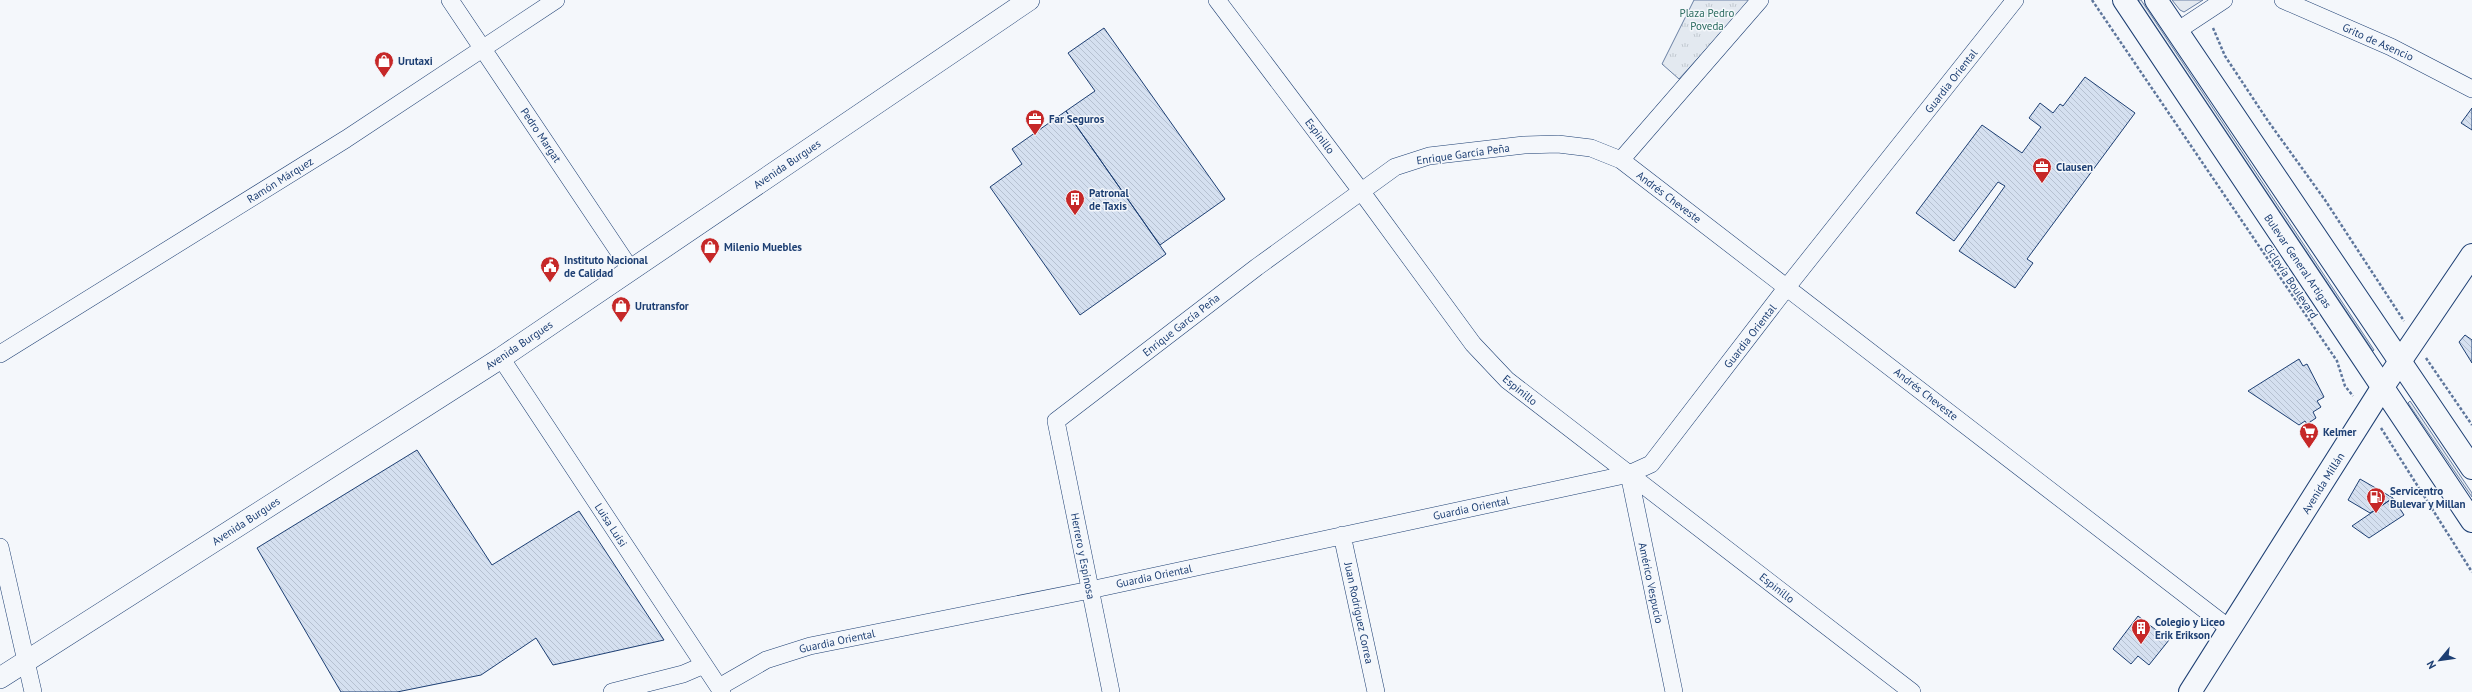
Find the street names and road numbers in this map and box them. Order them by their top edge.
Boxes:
street label: Grito de Asencio [2340,20,2416,64]
street label: Guardia Oriental [1922,46,1981,116]
street label: Pedro Margat [518,105,565,165]
street label: Espinillo [1302,116,1338,157]
street label: Avenida Burgues [751,136,824,192]
street label: Enrique García Peña [1415,141,1511,167]
street label: Ramón Márquez [244,154,316,206]
street label: Andrés Cheveste [1634,168,1704,226]
street label: Bulevar General Artigas [2261,211,2335,311]
street label: Ciclovía Boulevard [2261,241,2321,321]
street label: Enrique García Peña [1140,291,1222,359]
street label: Guardia Oriental [1721,301,1780,371]
street label: Avenida Burgues [483,317,556,373]
street label: Andrés Cheveste [1891,365,1961,424]
street label: Espinillo [1500,372,1540,408]
street label: Avenida Millán [2299,450,2347,516]
street label: Guardia Oriental [1432,493,1511,523]
street label: Avenida Burgues [209,494,283,548]
street label: Luisa Luisi [592,501,630,550]
street label: Herrero y Espinosa [1068,512,1098,600]
street label: Américo Vespucio [1636,541,1666,625]
street label: Juan Rodríguez Correa [1341,560,1377,665]
street label: Guardia Oriental [1115,561,1194,591]
street label: Espinillo [1757,570,1797,606]
street label: Guardia Oriental [798,626,877,656]

